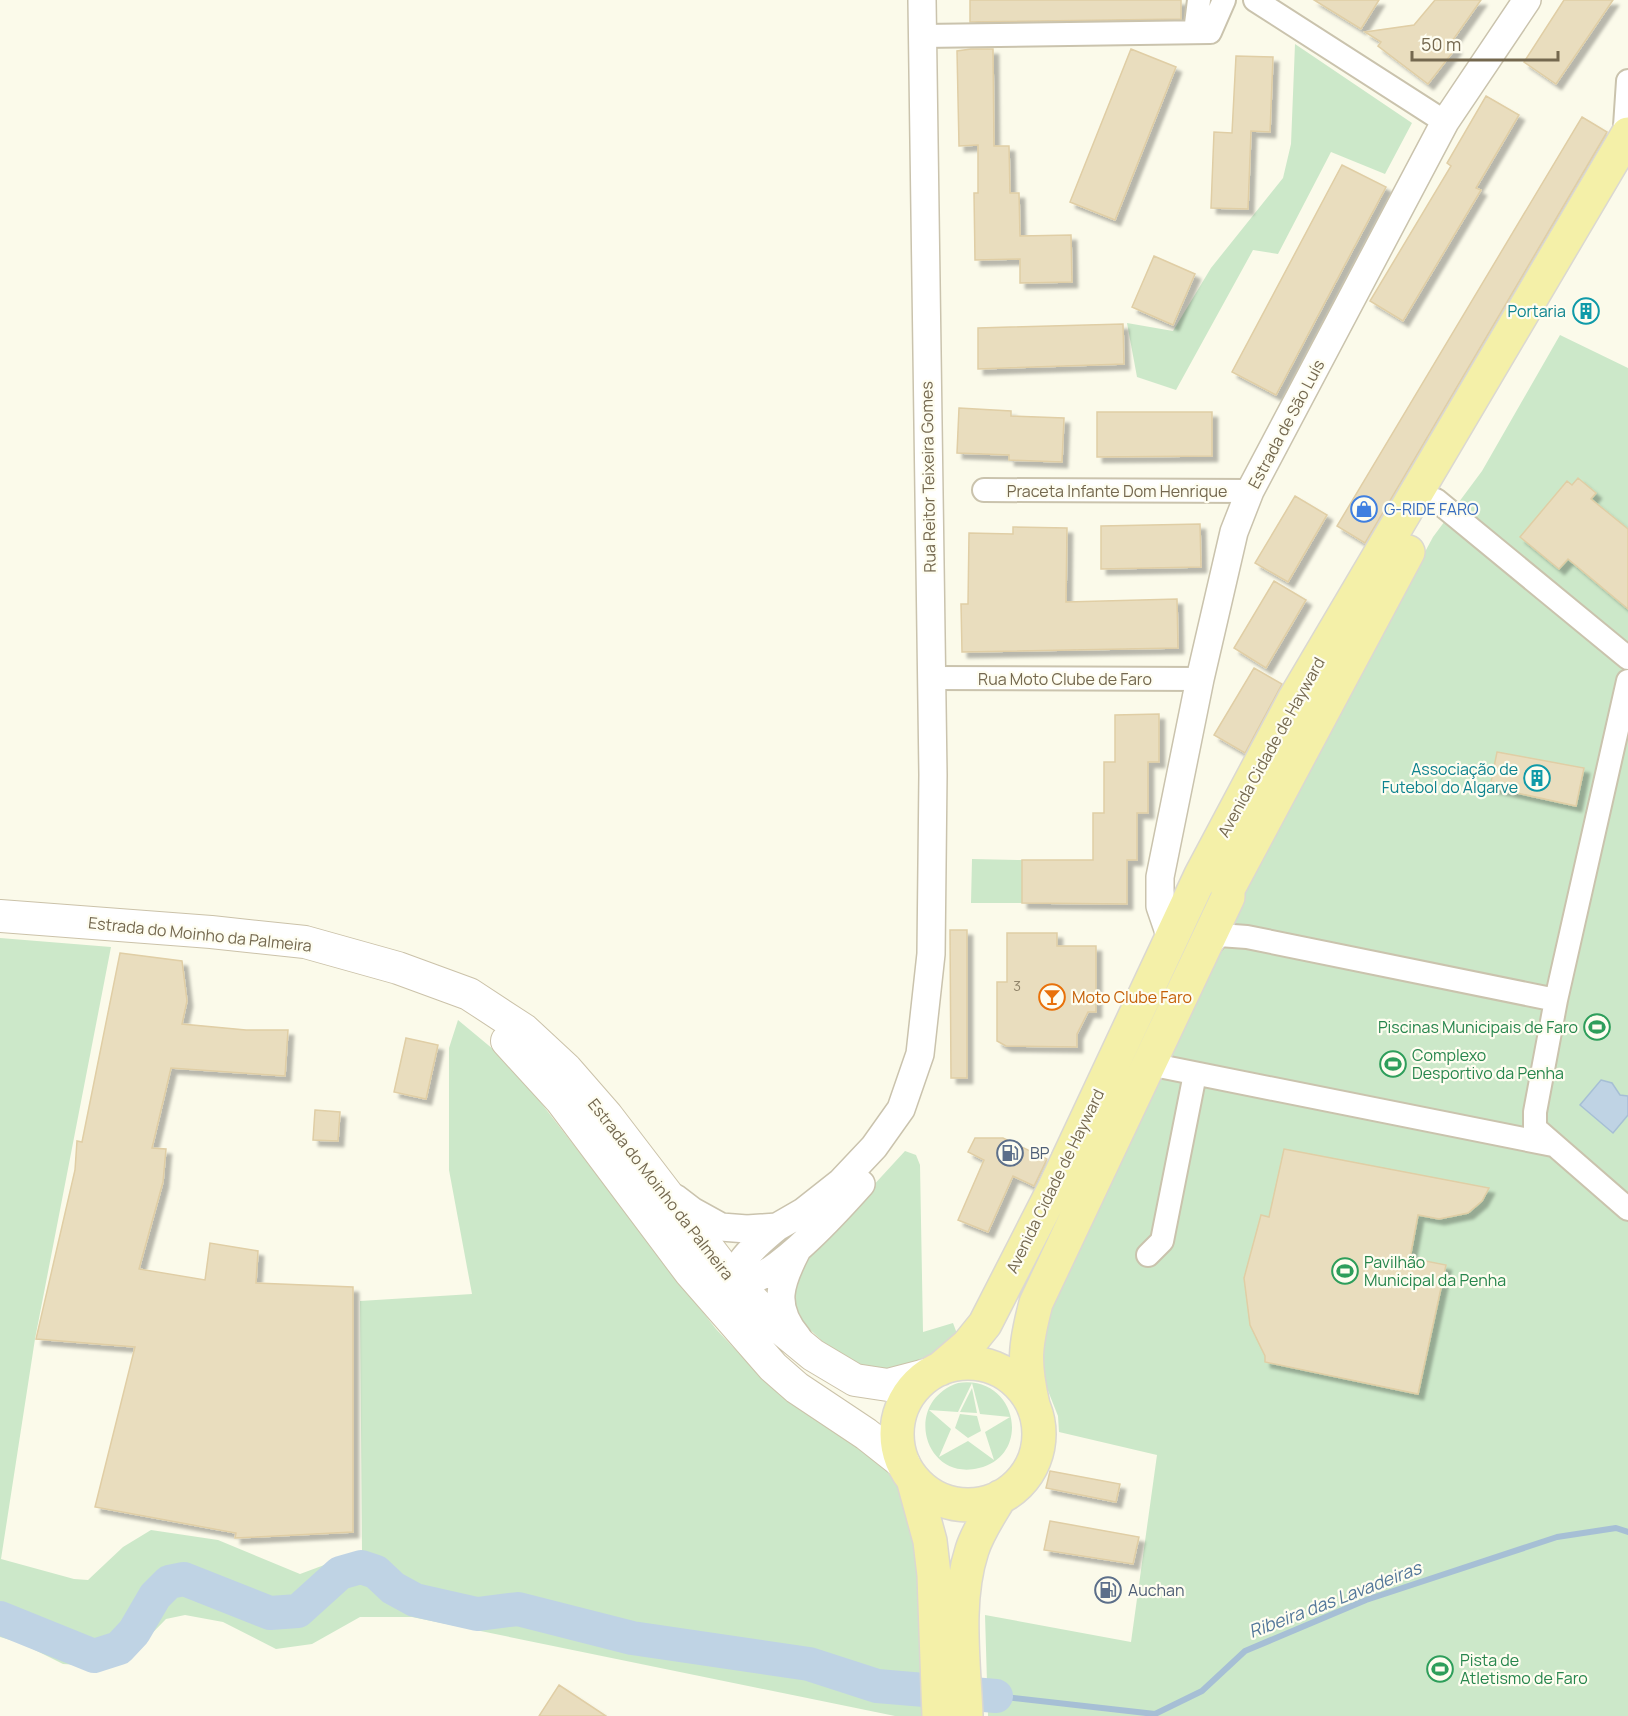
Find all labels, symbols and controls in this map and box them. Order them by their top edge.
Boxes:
scale bar [1412,24,1558,62]
text: 50 m [1421,32,1461,56]
building icon: Portaria [1571,296,1601,326]
place label: Portaria [1507,300,1566,322]
street label: Estrada de São Luís [1243,356,1329,492]
street label: Rua Reitor Teixeira Gomes [915,381,941,573]
street label: Praceta Infante Dom Henrique [1007,480,1227,502]
shop icon: G-RIDE FARO [1349,494,1379,524]
place label: G-RIDE FARO [1384,498,1479,520]
street label: Avenida Cidade de Hayward [1212,653,1330,841]
street label: Rua Moto Clube de Faro [978,668,1152,690]
place label: Associação de Futebol do Algarve [1382,758,1518,798]
building icon: Associação de Futebol do Algarve [1522,763,1552,793]
street label: Estrada do Moinho da Palmeira [87,911,313,957]
house number: 3 [1013,976,1021,995]
bar icon: Moto Clube Faro [1037,982,1067,1012]
place label: Moto Clube Faro [1072,986,1192,1008]
sports icon: Piscinas Municipais de Faro [1582,1012,1612,1042]
place label: Piscinas Municipais de Faro [1378,1016,1578,1038]
place label: Complexo Desportivo da Penha [1412,1044,1564,1084]
sports icon: Complexo Desportivo da Penha [1378,1049,1408,1079]
street label: Avenida Cidade de Hayward [1001,1085,1109,1277]
street label: Estrada do Moinho da Palmeira [583,1094,739,1284]
fuel station icon: BP [995,1138,1025,1168]
place label: BP [1030,1142,1050,1164]
place label: Pavilhão Municipal da Penha [1364,1251,1506,1291]
sports icon: Pavilhão Municipal da Penha [1330,1256,1360,1286]
water label: Ribeira das Lavadeiras [1245,1555,1426,1643]
fuel station icon: Auchan [1093,1575,1123,1605]
place label: Auchan [1128,1579,1184,1601]
place label: Pista de Atletismo de Faro [1460,1649,1588,1689]
sports icon: Pista de Atletismo de Faro [1425,1654,1455,1684]

